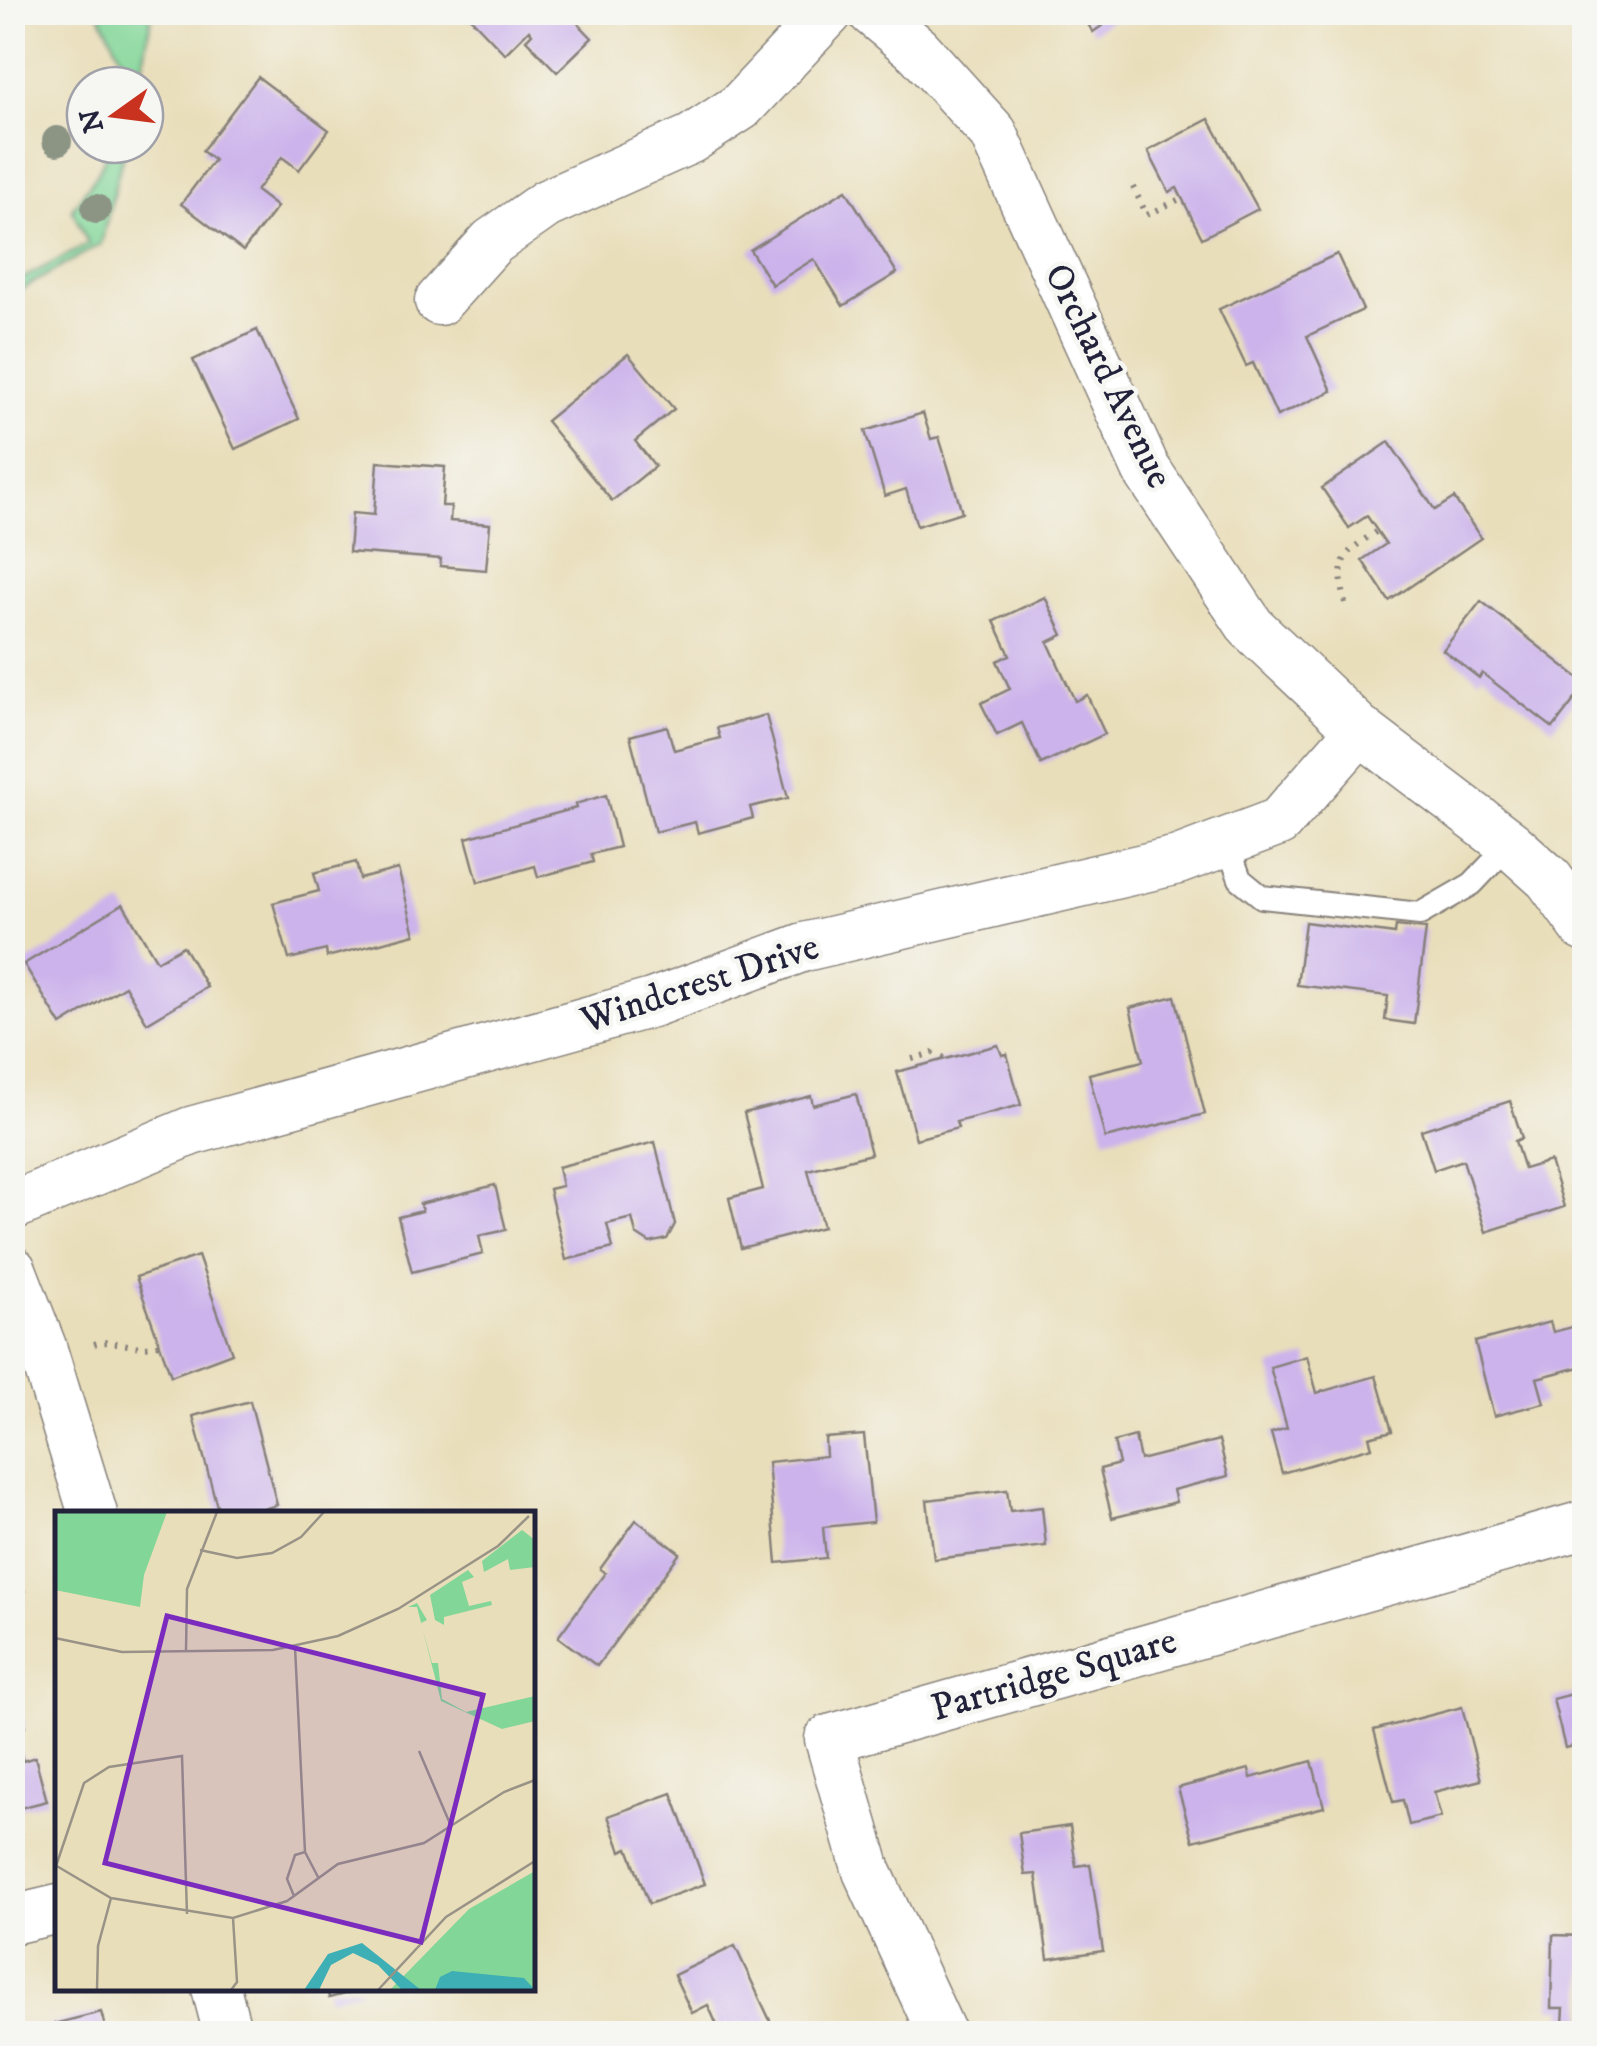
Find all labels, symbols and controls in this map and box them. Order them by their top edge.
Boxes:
north arrow [65,65,165,165]
text: N [72,105,112,136]
street label: Orchard Avenue [1033,256,1183,496]
street label: Windcrest Drive [574,923,825,1045]
inset map [55,1511,535,1991]
street label: Partridge Square [926,1617,1182,1733]

